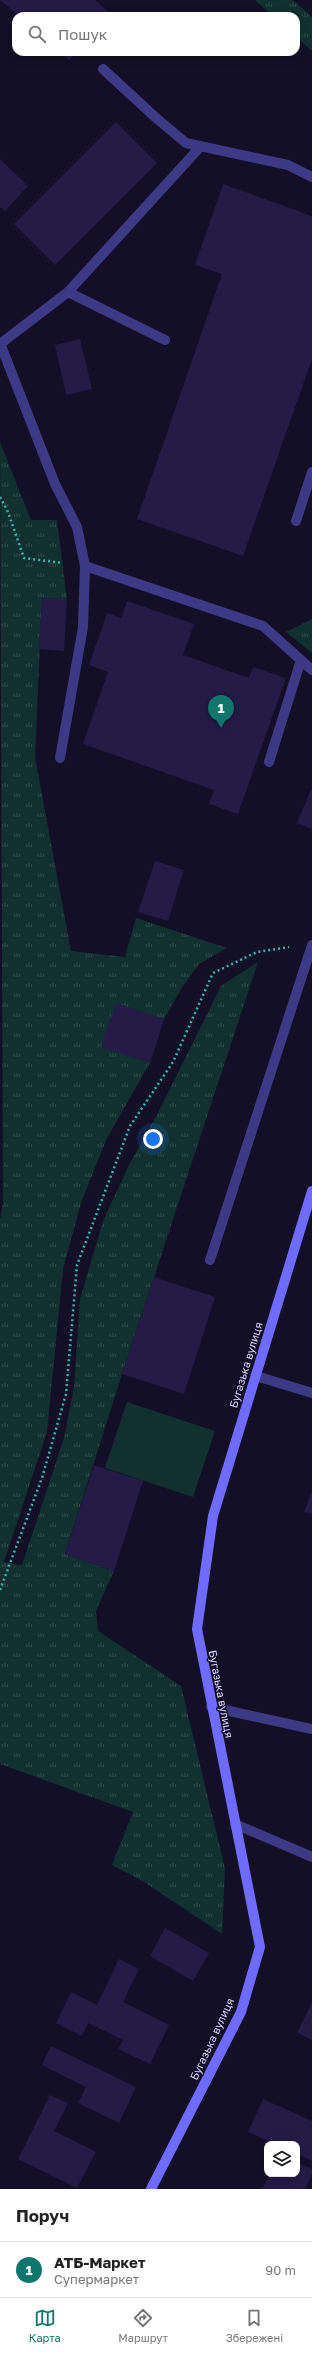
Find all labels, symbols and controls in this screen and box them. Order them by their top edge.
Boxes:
search box [12,12,300,56]
icon: search [26,23,48,45]
text: Пошук [58,25,107,43]
pin: 1 [208,695,234,728]
your location [143,1129,163,1149]
street label: Бугазька вулиця [226,1320,265,1409]
street label: Бугазька вулиця [207,1649,236,1739]
street label: Бугазька вулиця [187,1996,236,2082]
map controls [264,2141,300,2177]
button: layers [264,2141,300,2177]
text: Поруч [16,2205,69,2226]
text: АТБ-Маркет [54,2253,145,2271]
text: 1 [26,2262,32,2278]
text: 90 m [265,2262,296,2278]
text: Супермаркет [54,2271,139,2287]
tab: Карта [29,2307,61,2344]
tab: Маршрут [118,2307,168,2344]
tab: Збережені [226,2307,283,2344]

